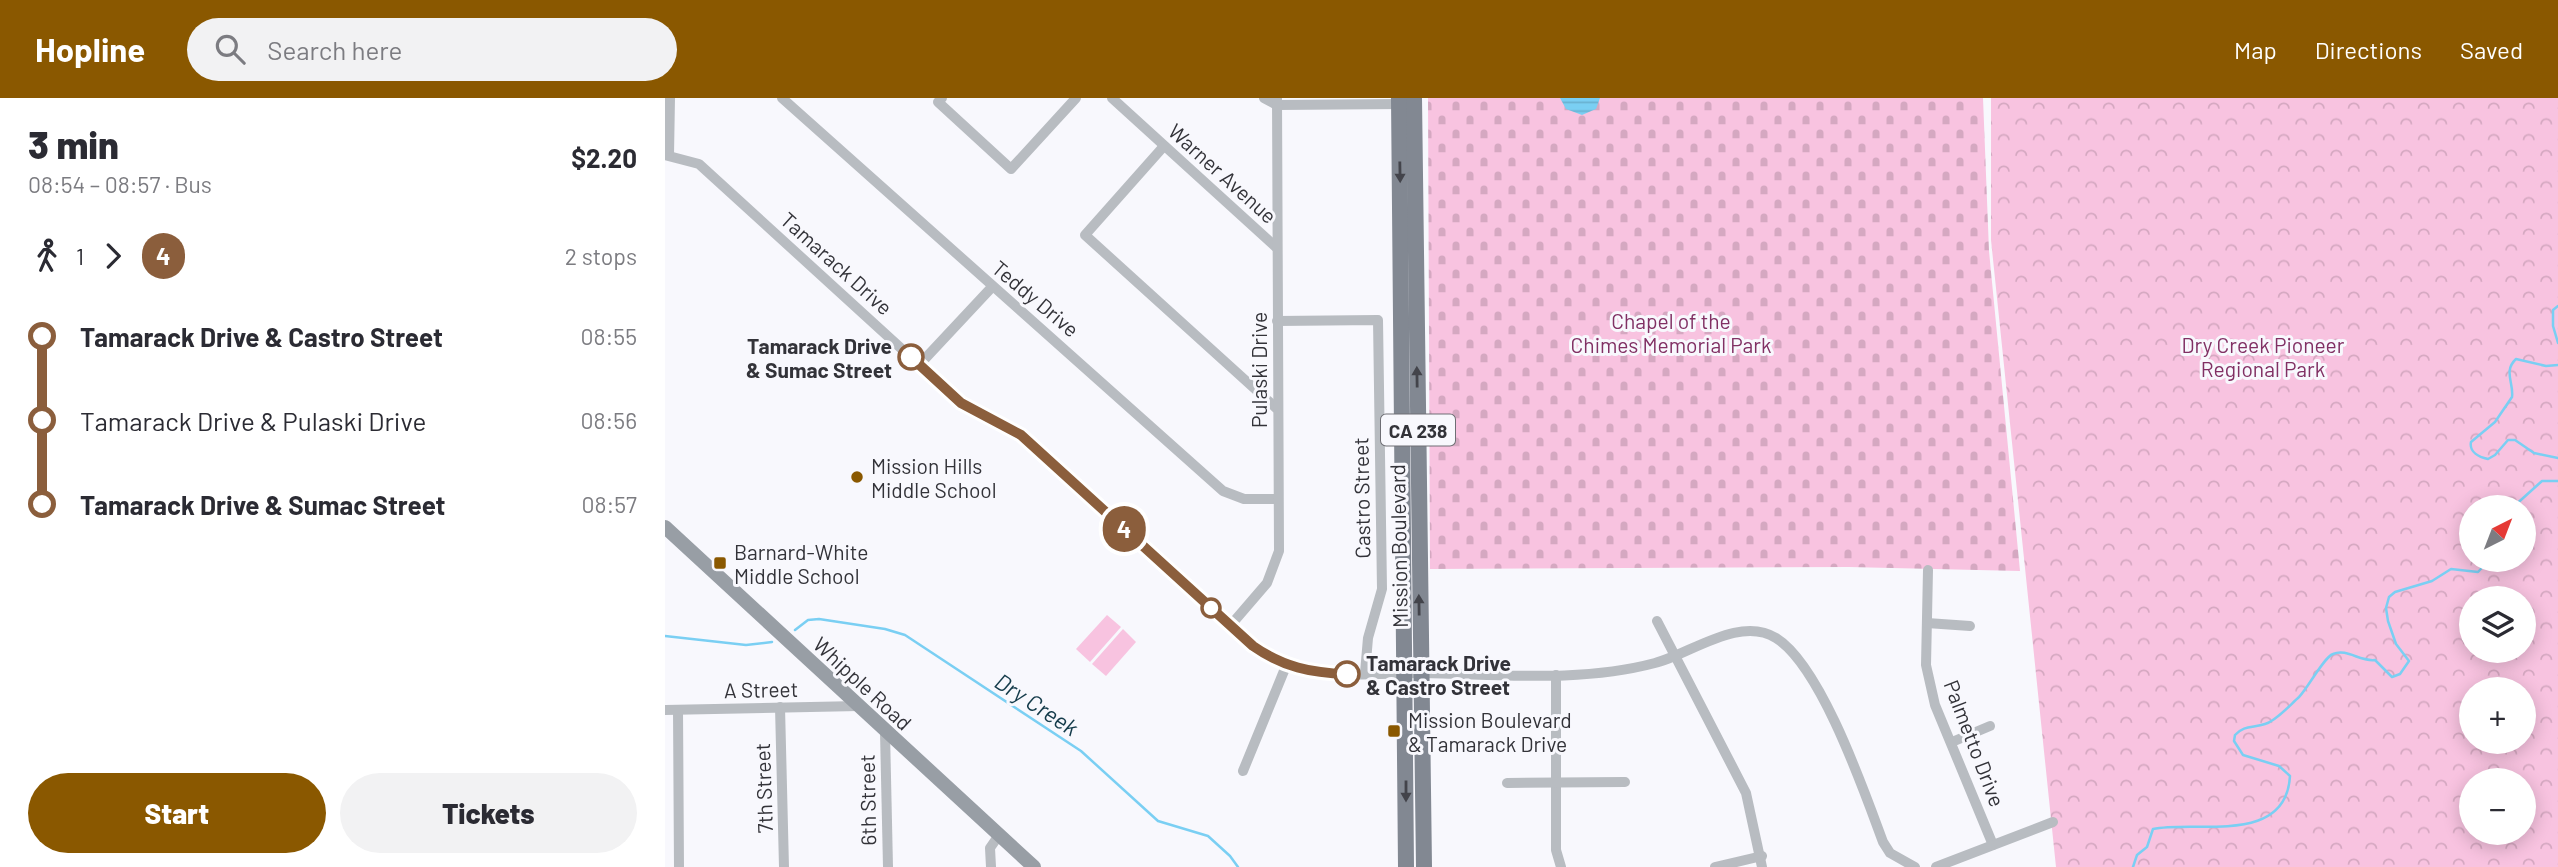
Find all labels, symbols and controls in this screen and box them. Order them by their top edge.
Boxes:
search box [187,18,677,81]
text: Hopline [35,29,145,69]
icon: search [211,30,249,68]
text: Search here [267,34,402,65]
text: Map [2234,35,2277,64]
text: Directions [2315,35,2422,64]
text: Saved [2460,35,2523,64]
street label: Warner Avenue [1164,118,1282,228]
text: 3 min [28,121,119,167]
text: $2.20 [571,142,637,173]
one-way arrow [1394,162,1406,184]
text: 08:54 – 08:57 · Bus [28,170,212,198]
street label: Tamarack Drive [776,206,898,320]
icon: walk [28,237,66,275]
icon: forward [94,237,132,275]
text: 4 [156,241,171,270]
text: 1 [76,242,84,270]
text: 2 stops [565,242,637,270]
street label: Teddy Drive [988,255,1084,341]
park label: Chapel of the Chimes Memorial Park [1571,308,1771,357]
street label: Pulaski Drive [1246,312,1271,428]
text: Tamarack Drive & Castro Street [80,321,443,352]
text: 08:55 [581,322,637,350]
park label: Dry Creek Pioneer Regional Park [2182,332,2345,381]
place label: Tamarack Drive & Sumac Street [746,333,892,382]
marker: Tamarack Drive & Sumac Street [898,344,924,370]
one-way arrow [1411,366,1423,388]
text: Tamarack Drive & Pulaski Drive [80,405,426,436]
text: 08:56 [581,406,637,434]
road number: CA 238 [1381,414,1455,446]
street label: Castro Street [1347,437,1375,559]
place label: Mission Hills Middle School [871,453,997,502]
street label: Mission Boulevard [1384,464,1412,628]
marker: Mission Hills Middle School [849,469,865,485]
text: Tamarack Drive & Sumac Street [80,489,445,520]
text: 08:57 [582,490,637,518]
north arrow [2459,495,2536,572]
map controls [2459,495,2536,845]
line badge: 4 [1101,506,1147,552]
text: 4 [1117,514,1131,543]
place label: Barnard-White Middle School [734,539,868,588]
marker: Barnard-White Middle School [712,555,728,571]
button: layers [2459,586,2536,663]
one-way arrow [1414,594,1425,616]
unlabelled marker [1201,598,1221,618]
street label: Whipple Road [809,631,917,735]
place label: Tamarack Drive & Castro Street [1366,650,1511,699]
marker: Tamarack Drive & Castro Street [1334,661,1360,687]
water label: Dry Creek [990,667,1084,741]
street label: A Street [724,676,798,702]
street label: Palmetto Drive [1939,676,2011,810]
button: + [2459,677,2536,754]
place label: Mission Boulevard & Tamarack Drive [1408,707,1572,756]
marker: Mission Boulevard & Tamarack Drive [1386,723,1402,739]
street label: 7th Street [749,742,777,834]
street label: 6th Street [854,754,880,846]
button: − [2459,768,2536,845]
button: Start [28,773,326,853]
button: Tickets [340,773,637,853]
one-way arrow [1400,780,1412,802]

